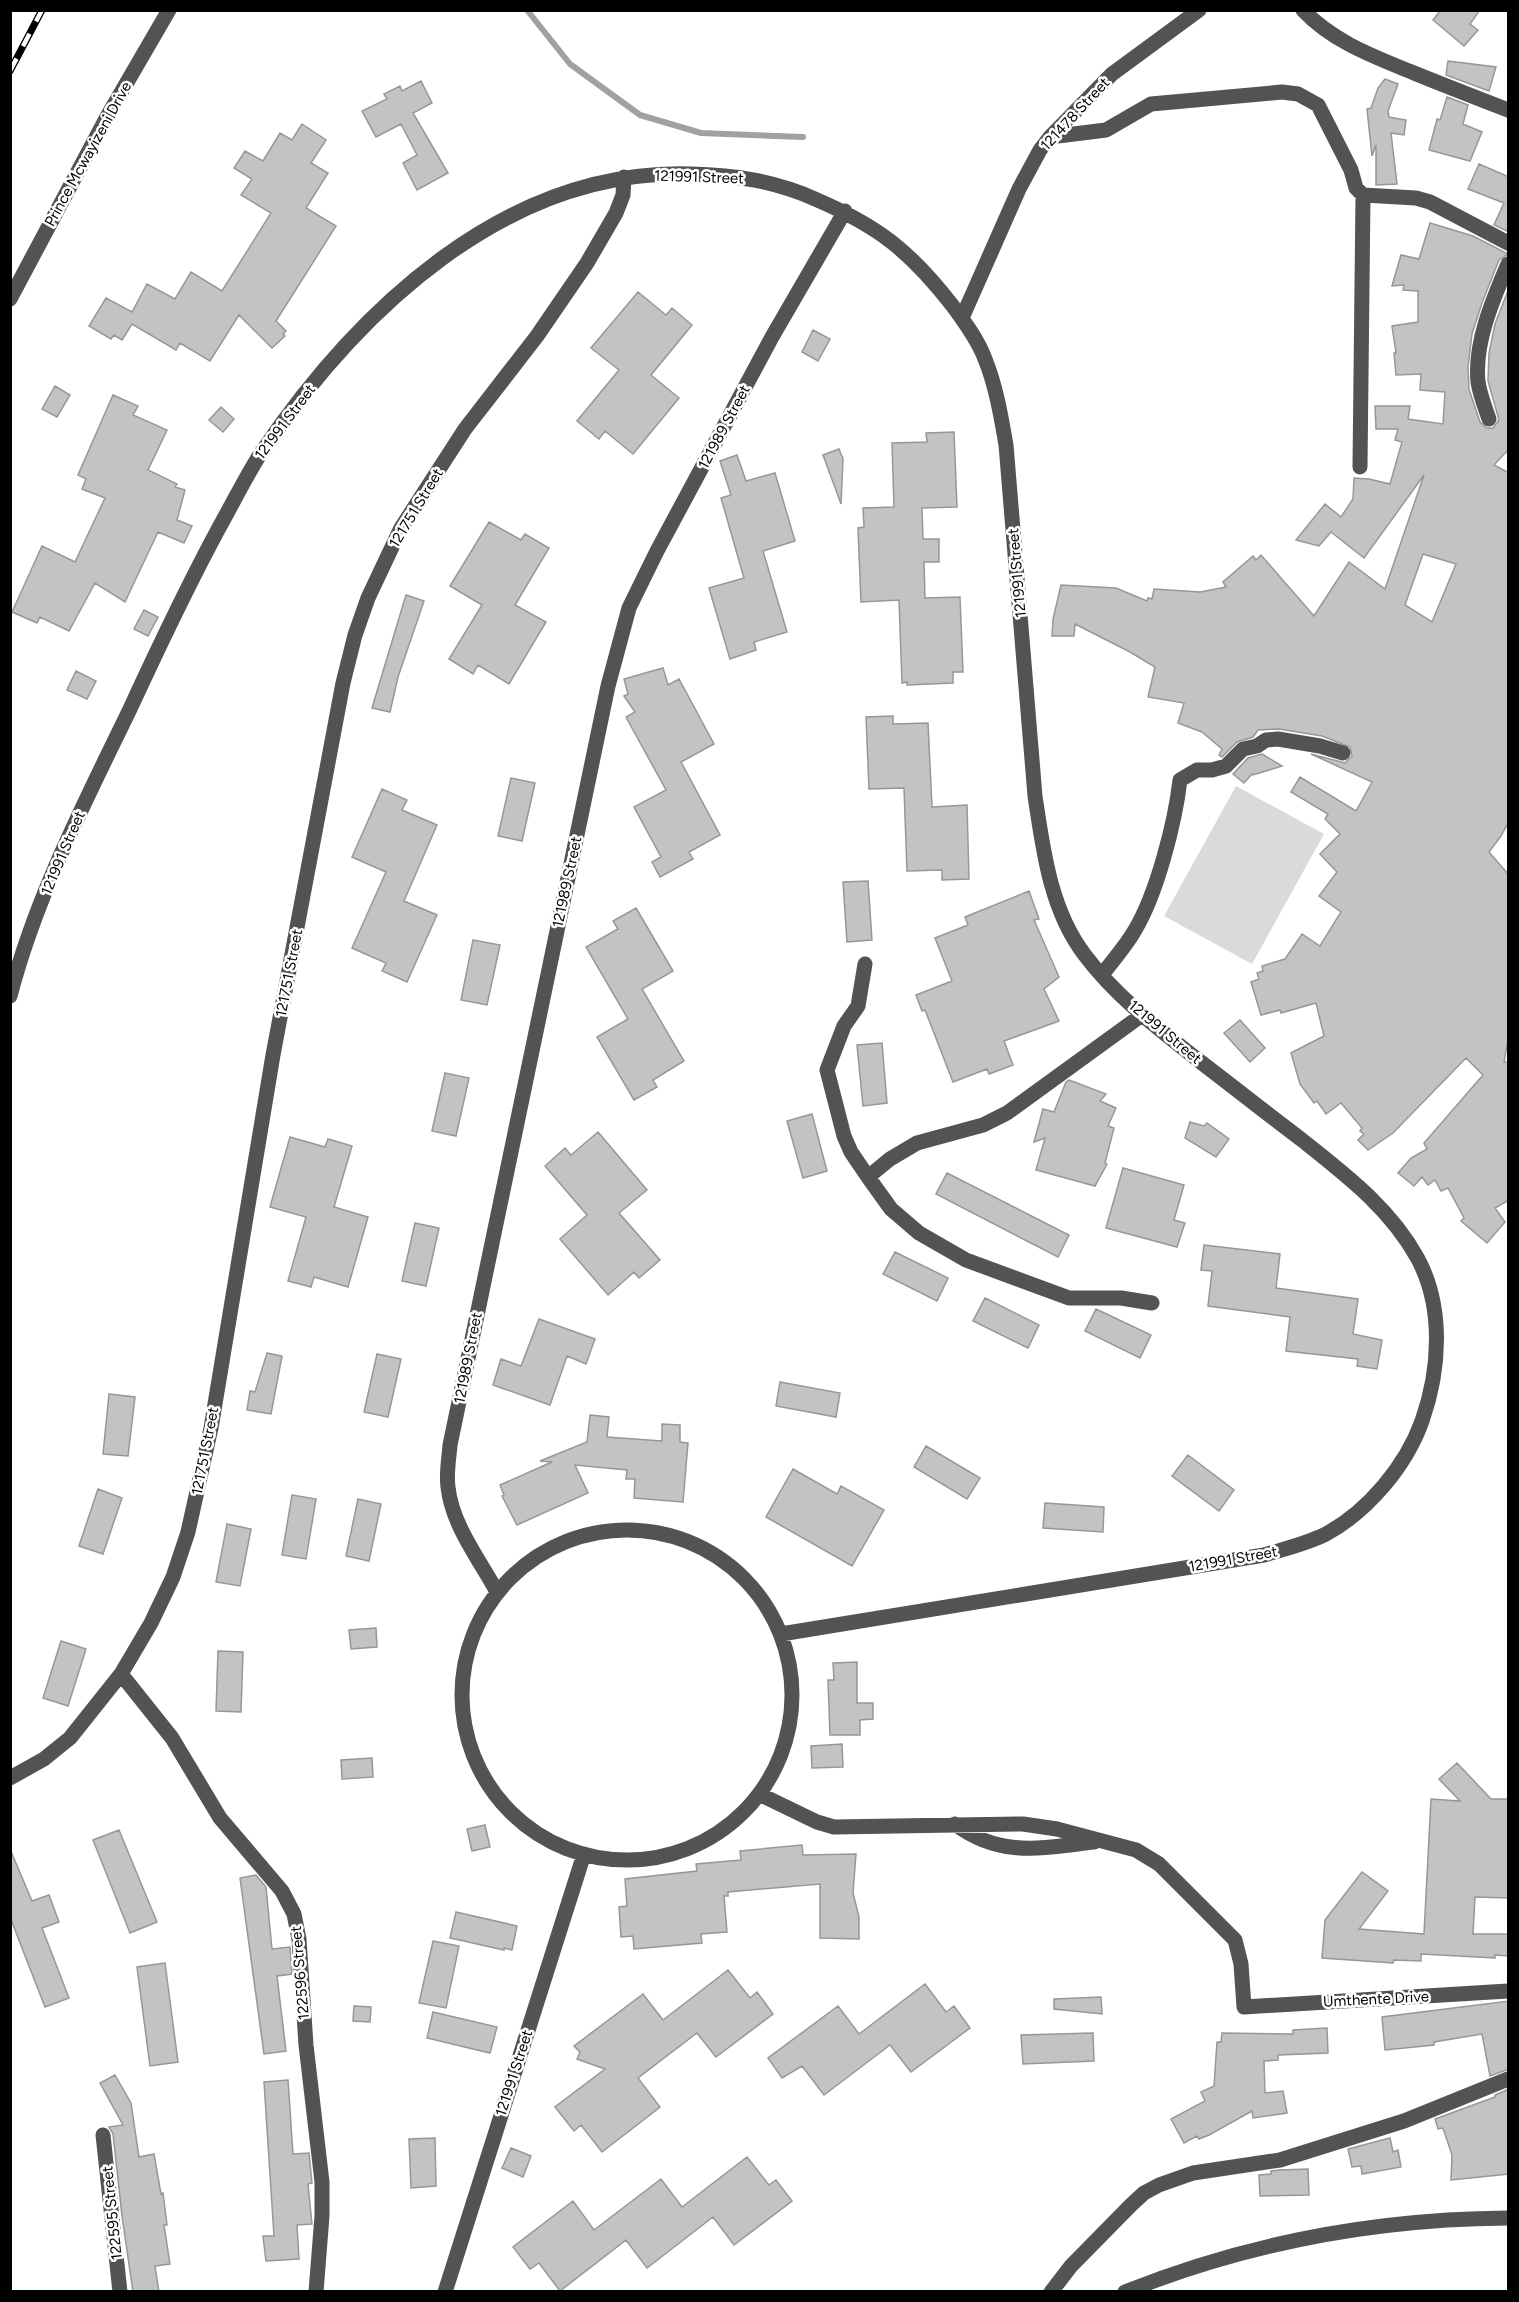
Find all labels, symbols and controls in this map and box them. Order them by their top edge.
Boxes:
street label: 121478 Street [1037,74,1114,154]
street label: Prince Mcwayizeni Drive [41,79,135,229]
street label: 121991 Street [654,166,744,188]
street label: 121991 Street [251,381,319,463]
street label: 121989 Street [694,382,754,472]
street label: 121751 Street [385,465,447,551]
street label: 121991 Street [1004,527,1030,618]
street label: 121991 Street [37,808,89,898]
street label: 121989 Street [549,834,586,929]
street label: 121751 Street [272,927,306,1019]
street label: 121991 Street [1125,996,1205,1068]
street label: 121989 Street [450,1310,486,1405]
street label: 121751 Street [188,1405,222,1497]
street label: 121991 Street [1187,1542,1279,1576]
street label: 122596 Street [287,1925,313,2021]
street label: Umthente Drive [1323,1987,1429,2011]
street label: 121991 Street [492,2027,537,2118]
street label: 122595 Street [98,2165,126,2261]

